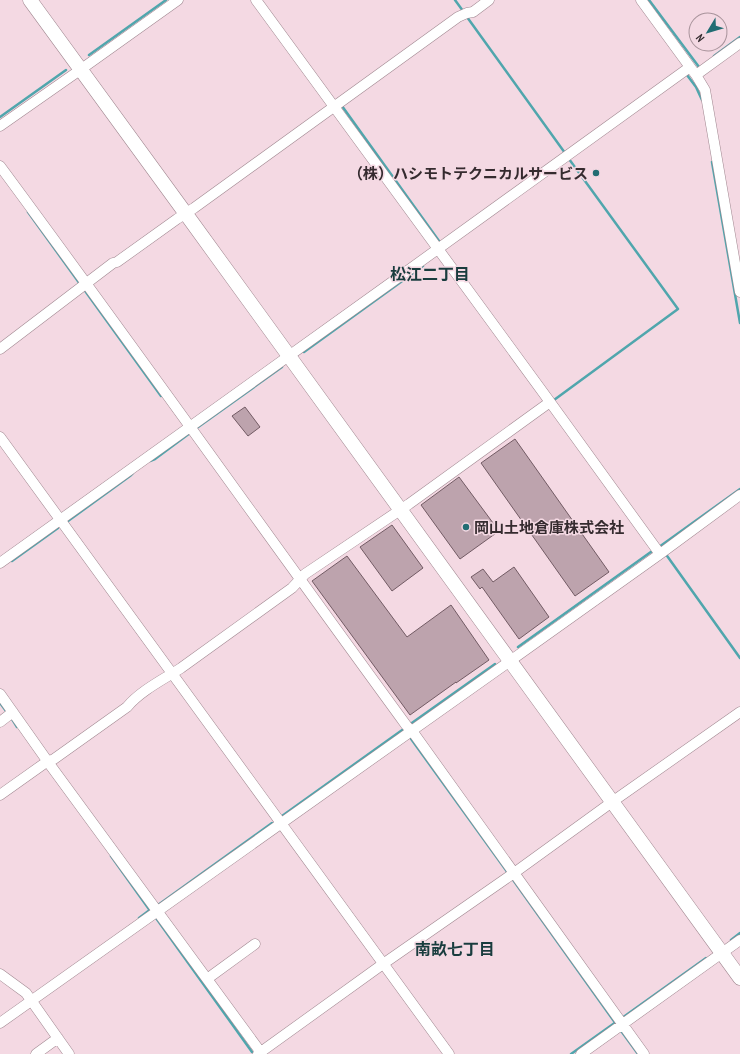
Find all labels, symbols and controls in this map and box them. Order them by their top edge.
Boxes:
north arrow [688,12,728,52]
text: N [693,31,707,45]
place label: （株）ハシモトテクニカルサービス [348,164,588,183]
marker: （株）ハシモトテクニカルサービス [591,168,601,178]
district label: 松江二丁目 [390,264,470,284]
place label: 岡山土地倉庫株式会社 [474,518,624,537]
marker: 岡山土地倉庫株式会社 [461,522,471,532]
district label: 南畝七丁目 [415,939,495,959]

